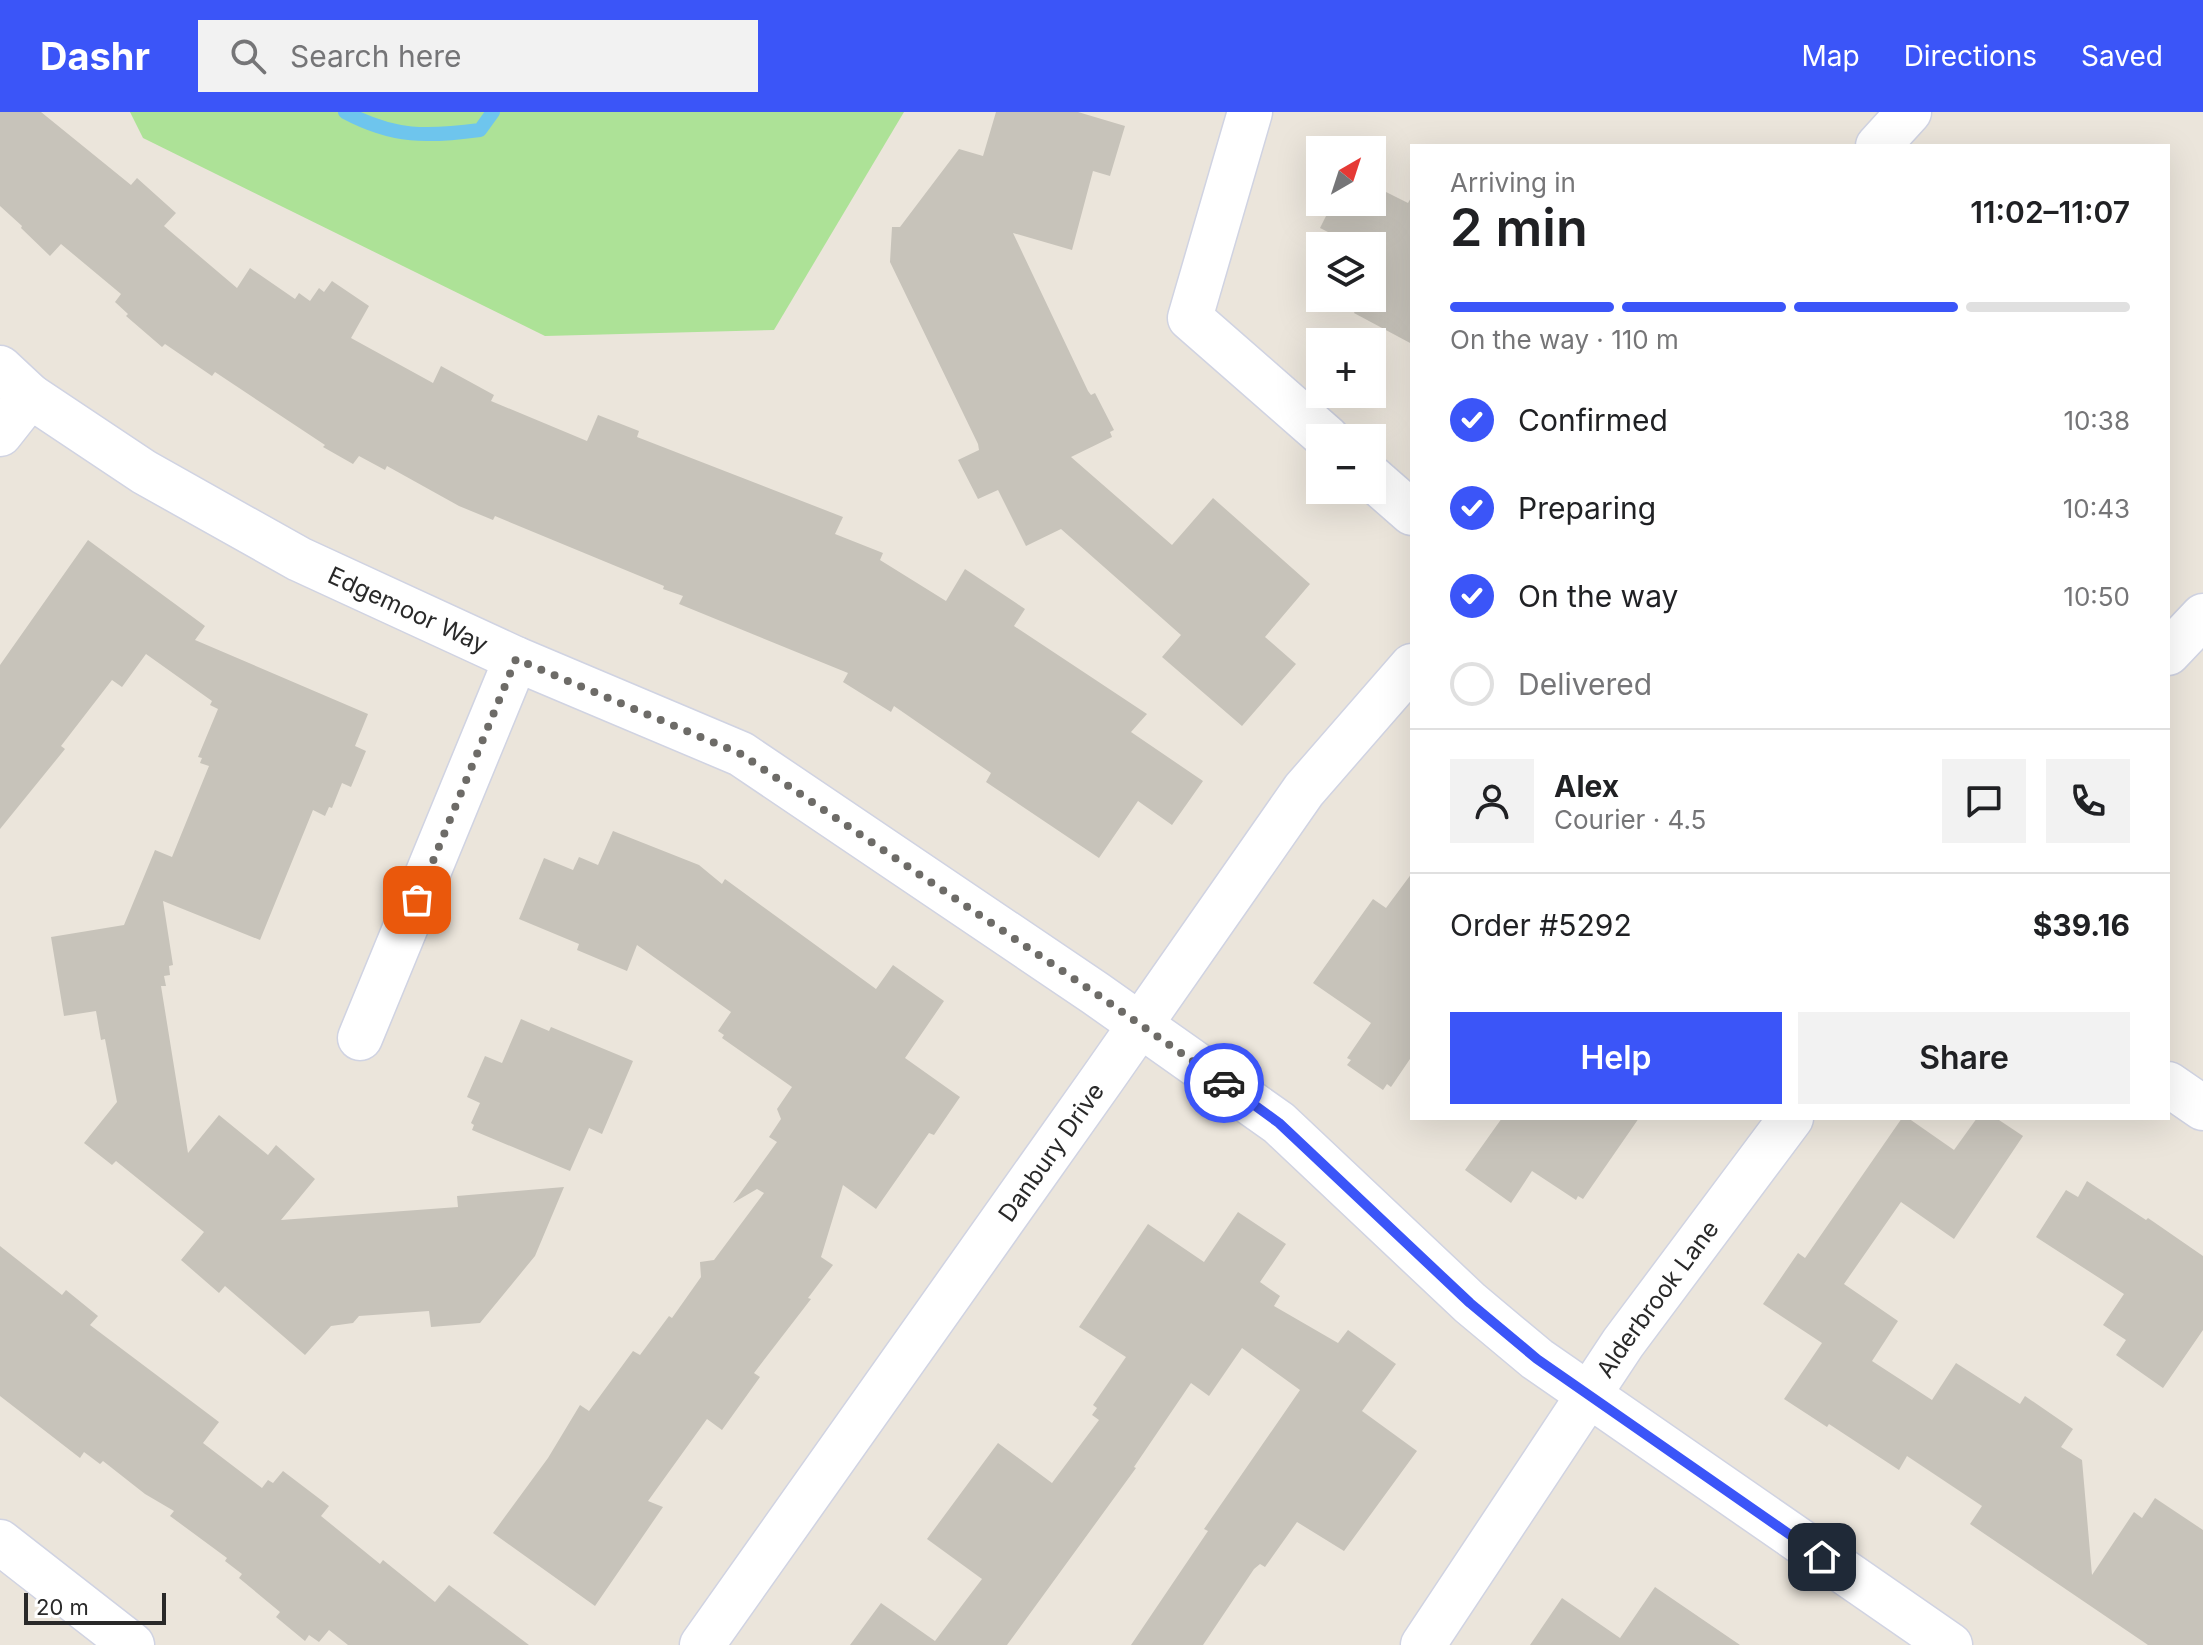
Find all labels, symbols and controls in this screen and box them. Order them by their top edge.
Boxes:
search box [198,20,758,92]
text: Dashr [40,33,150,79]
icon: search [226,34,270,78]
text: Search here [290,38,461,74]
text: Map [1801,39,1860,73]
text: Directions [1904,39,2037,73]
text: Saved [2081,39,2163,73]
north arrow [1306,136,1386,216]
map controls [1306,136,1386,504]
text: Arriving in [1450,167,1576,198]
text: 11:02–11:07 [1970,194,2130,230]
text: 2 min [1450,196,1588,259]
button: layers [1306,232,1386,312]
text: On the way · 110 m [1450,324,1679,355]
button: + [1306,328,1386,408]
icon: check [1450,398,1494,442]
text: Confirmed [1518,402,1668,438]
text: 10:38 [2063,405,2130,436]
button: − [1306,424,1386,504]
icon: check [1450,486,1494,530]
text: Preparing [1518,490,1656,526]
text: 10:43 [2063,493,2130,524]
street label: Edgemoor Way [324,560,493,659]
icon: check [1450,574,1494,618]
text: On the way [1518,578,1678,614]
text: 10:50 [2063,581,2130,612]
text: Delivered [1518,666,1652,702]
button: person [1450,759,1534,843]
button: chat [1942,759,2026,843]
button: phone [2046,759,2130,843]
text: Alex [1554,768,1619,804]
text: Courier · 4.5 [1554,804,1706,835]
pin [383,866,451,934]
icon: bag [395,878,439,922]
text: Order #5292 [1450,907,1632,943]
text: $39.16 [2033,907,2130,943]
button: Help [1450,1012,1782,1104]
button: Share [1798,1012,2130,1104]
courier [1184,1043,1264,1123]
icon: car [1202,1061,1246,1105]
street label: Danbury Drive [992,1077,1110,1227]
street label: Alderbrook Lane [1590,1214,1724,1383]
pin [1788,1523,1856,1591]
icon: home [1800,1535,1844,1579]
scale bar [24,1589,166,1625]
text: 20 m [36,1594,89,1620]

